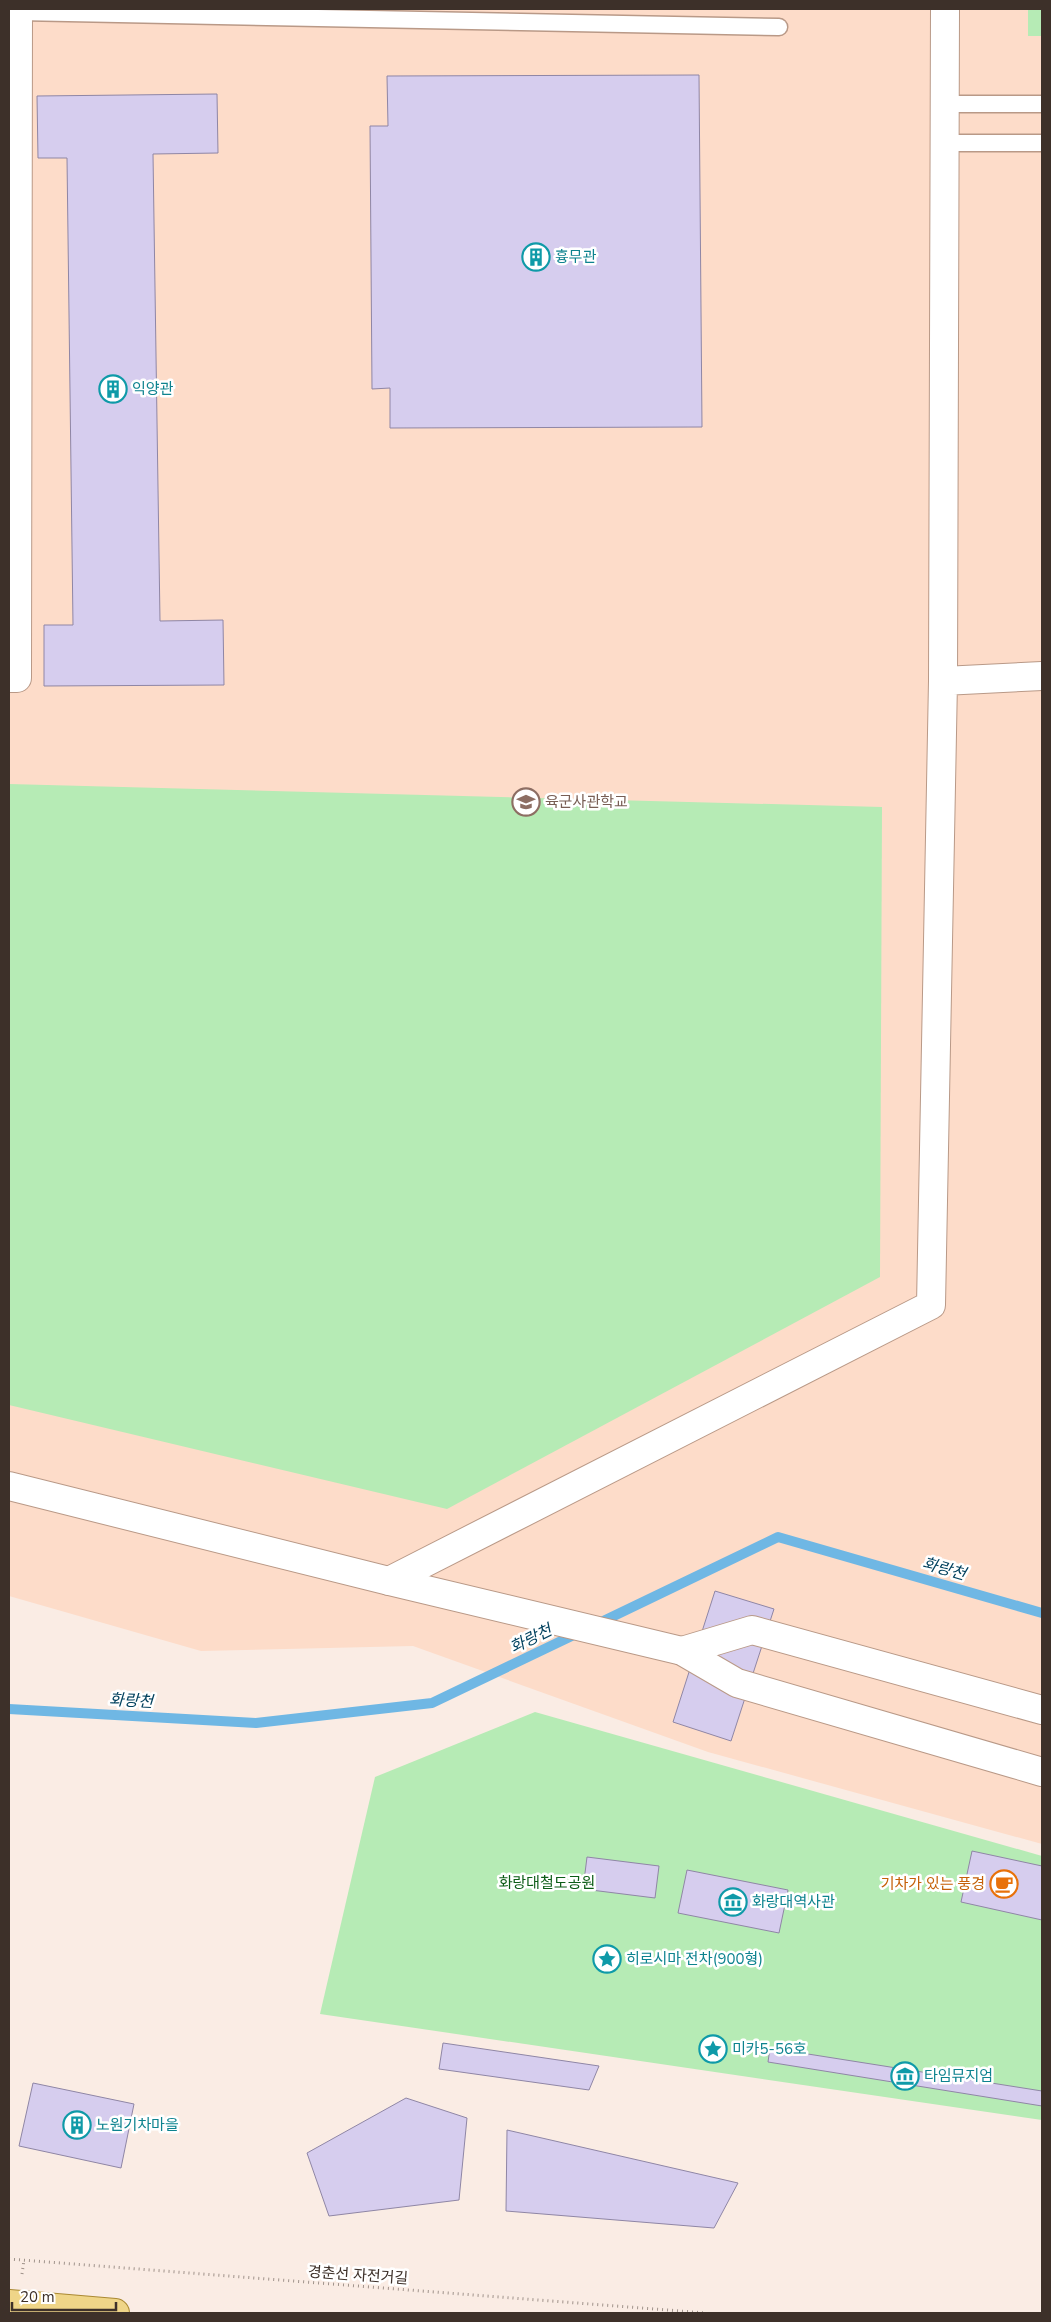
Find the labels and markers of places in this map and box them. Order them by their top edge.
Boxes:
building icon: 흉무관 [521,242,551,272]
place label: 흉무관 [555,247,597,267]
building icon: 익양관 [98,374,128,404]
place label: 익양관 [132,379,174,399]
school or university icon: 육군사관학교 [511,787,541,817]
place label: 육군사관학교 [545,792,628,812]
cafe icon: 기차가 있는 풍경 [989,1869,1019,1899]
place label: 기차가 있는 풍경 [881,1874,985,1894]
museum icon: 화랑대역사관 [718,1887,748,1917]
place label: 화랑대역사관 [752,1892,835,1912]
place icon: 히로시마 전차(900형) [592,1944,622,1974]
place label: 히로시마 전차(900형) [626,1949,763,1969]
place icon: 미카5-56호 [698,2034,728,2064]
place label: 미카5-56호 [732,2039,807,2059]
museum icon: 타임뮤지엄 [890,2061,920,2091]
place label: 타임뮤지엄 [924,2066,993,2086]
building icon: 노원기차마을 [62,2110,92,2140]
place label: 노원기차마을 [96,2115,179,2135]

